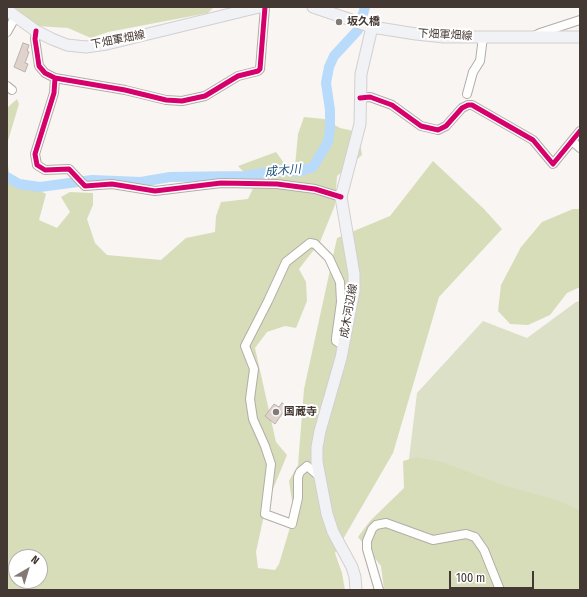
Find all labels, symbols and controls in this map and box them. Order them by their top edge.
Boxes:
place label: 坂久橋 [347,15,380,29]
marker: 坂久橋 [334,17,344,27]
street label: 下畑軍畑線 [417,27,473,43]
street label: 下畑軍畑線 [90,28,146,52]
water label: 成木川 [264,162,302,180]
street label: 成木河辺線 [338,283,360,339]
place label: 国蔵寺 [284,405,317,419]
marker: 国蔵寺 [271,407,281,417]
north arrow [8,549,48,589]
text: N [28,553,42,567]
scale bar [451,563,536,589]
text: 100 m [456,571,485,585]

